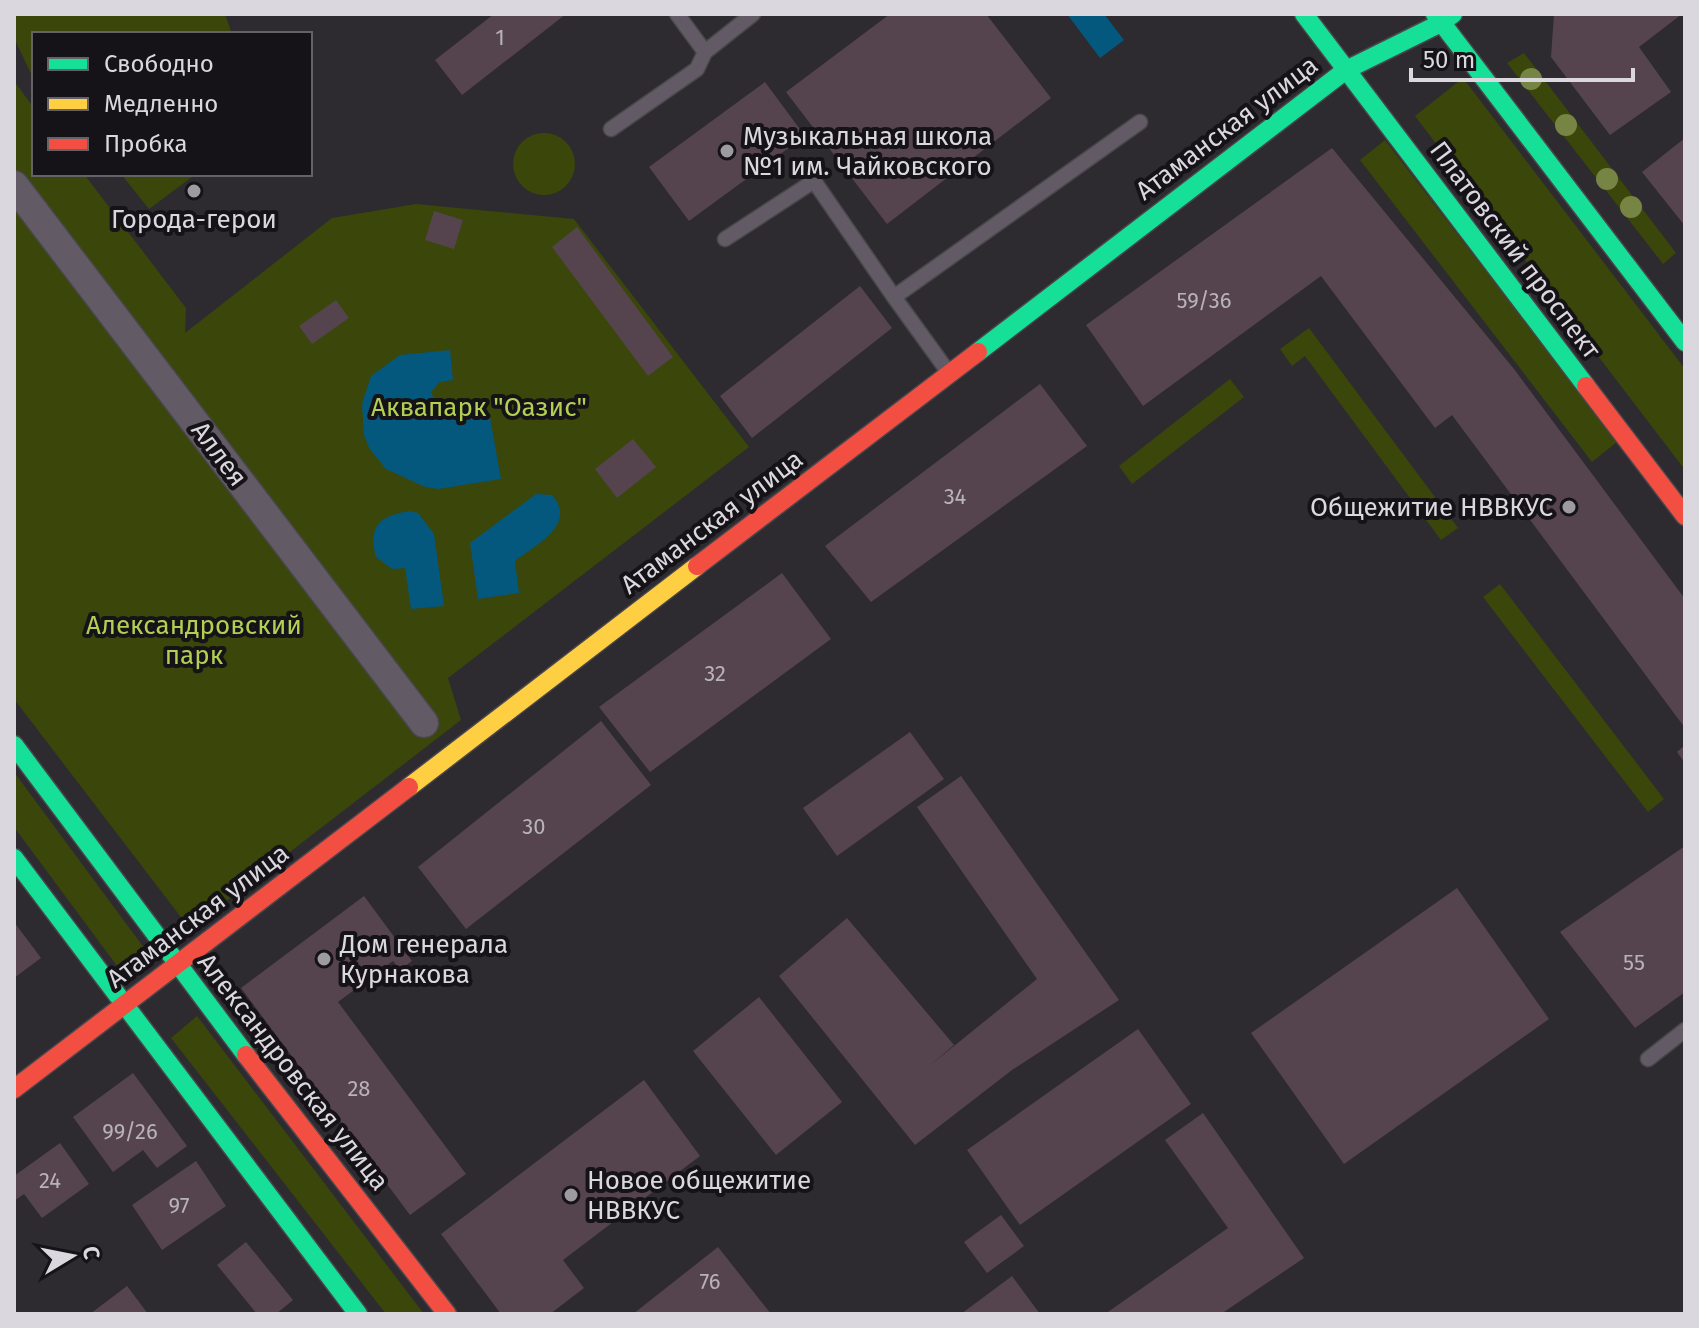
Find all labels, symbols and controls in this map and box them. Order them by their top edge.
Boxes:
house number: 1 [495,24,505,51]
legend [32,32,312,176]
scale bar [1411,32,1633,82]
text: 50 m [1423,46,1475,74]
street label: Атаманская улица [1130,49,1324,207]
text: Свободно [104,50,214,78]
text: Медленно [104,90,218,118]
place label: Музыкальная школа №1 им. Чайковского [743,121,992,182]
text: Пробка [104,130,188,158]
street label: Платовский проспект [1423,135,1607,365]
marker: Музыкальная школа №1 им. Чайковского [718,142,736,160]
marker: Города-герои [185,182,203,200]
place label: Города-герои [111,204,277,235]
house number: 59/36 [1177,287,1231,314]
park label: Аквапарк "Оазис" [371,392,587,423]
street label: Аллея [185,415,253,493]
street label: Атаманская улица [615,443,809,601]
house number: 34 [944,483,967,510]
place label: Общежитие НВВКУС [1310,492,1553,523]
marker: Общежитие НВВКУС [1560,498,1578,516]
park label: Александровский парк [86,610,302,671]
house number: 32 [704,660,726,687]
house number: 30 [522,813,546,840]
street label: Атаманская улица [101,837,295,995]
place label: Дом генерала Курнакова [339,929,508,990]
street label: Александровская улица [191,947,395,1197]
house number: 55 [1623,949,1645,976]
marker: Дом генерала Курнакова [315,950,333,968]
house number: 28 [347,1075,371,1102]
house number: 99/26 [102,1118,158,1145]
place label: Новое общежитие НВВКУС [587,1165,811,1226]
house number: 24 [39,1167,61,1194]
marker: Новое общежитие НВВКУС [562,1186,580,1204]
house number: 97 [169,1192,190,1219]
north arrow [32,1216,112,1296]
text: С [77,1244,106,1262]
house number: 76 [700,1268,721,1295]

